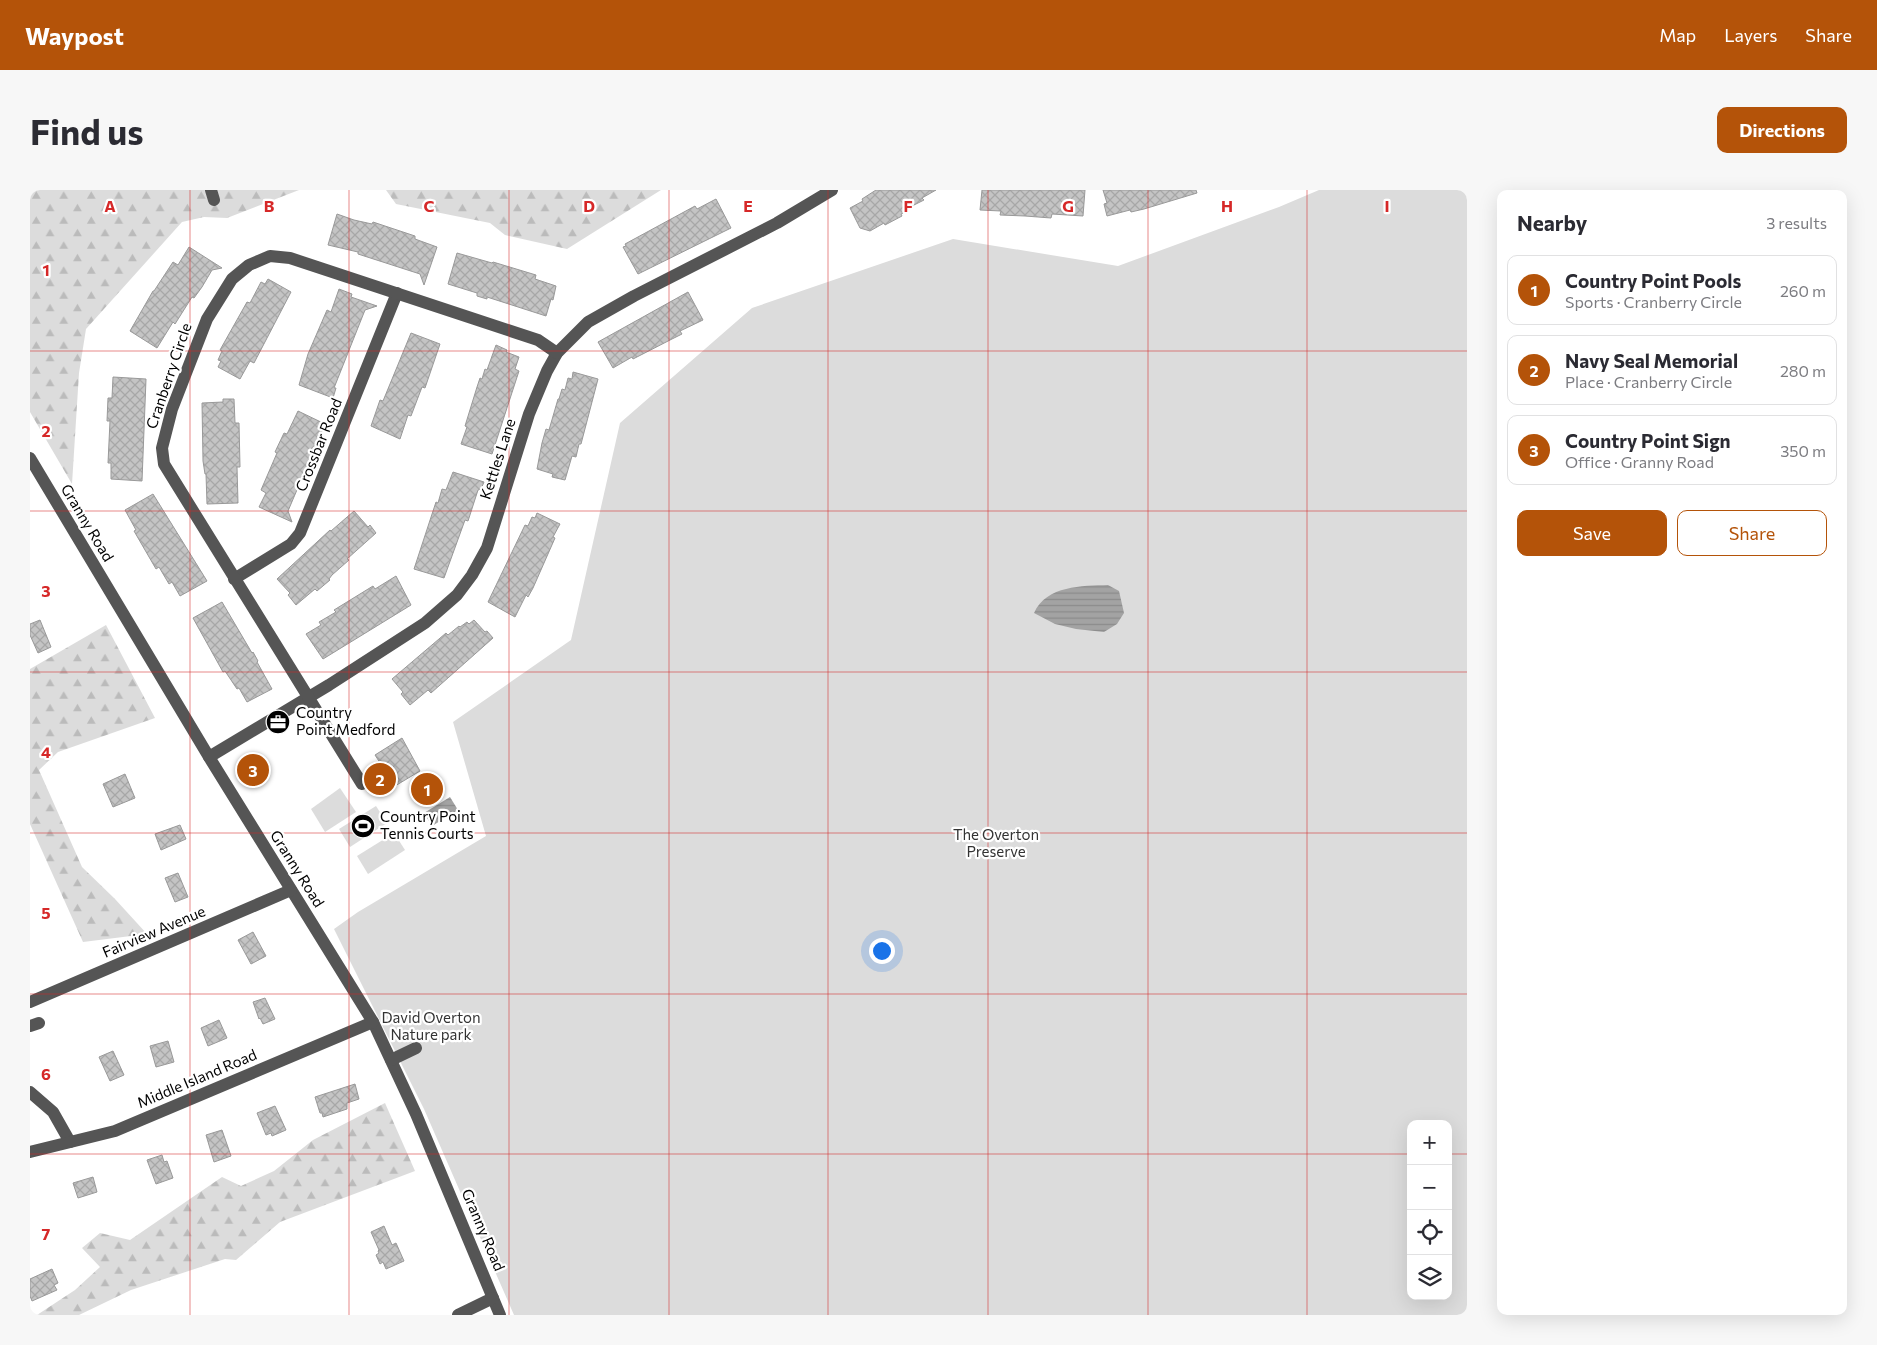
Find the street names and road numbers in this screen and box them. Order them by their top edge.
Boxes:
street label: Cranberry Circle [141,320,195,431]
street label: Crossbar Road [291,395,345,494]
street label: Kettles Lane [476,416,519,501]
street label: Granny Road [58,480,118,565]
street label: Granny Road [267,827,329,910]
street label: Fairview Avenue [99,901,208,961]
street label: Middle Island Road [134,1045,259,1111]
street label: Granny Road [459,1186,509,1273]

